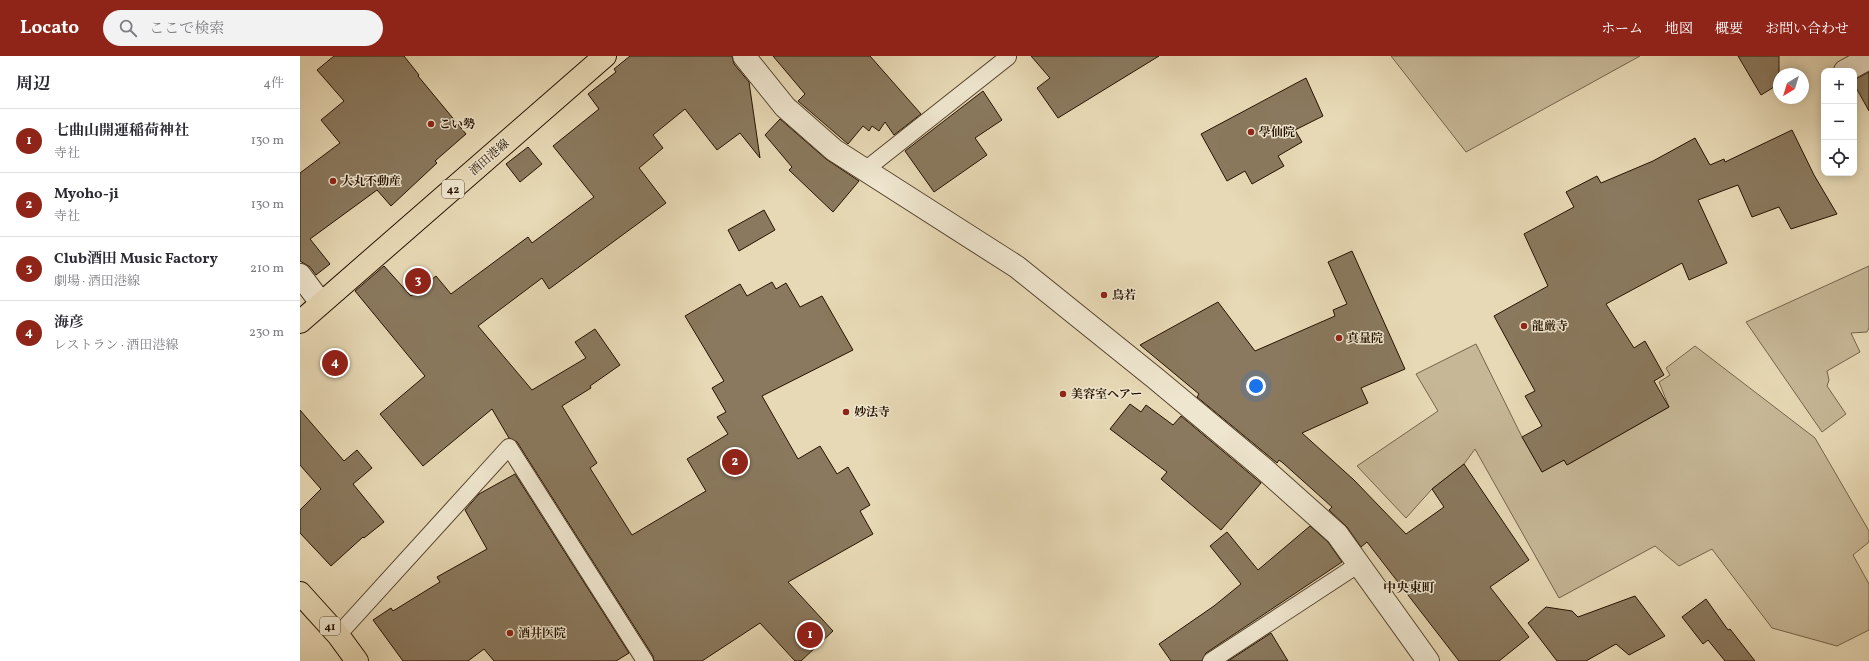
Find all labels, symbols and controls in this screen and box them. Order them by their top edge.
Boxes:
search box [103,10,383,46]
text: Locato [20,15,79,41]
icon: search [117,17,139,39]
text: ここで検索 [149,19,224,40]
text: ホーム [1601,20,1643,39]
text: 地図 [1665,20,1693,39]
text: 概要 [1715,20,1743,39]
text: お問い合わせ [1765,20,1849,39]
north arrow [1773,68,1809,104]
map controls [1821,68,1857,176]
button: + [1821,68,1857,104]
text: 周辺 [16,73,50,96]
text: 4件 [263,75,284,93]
button: − [1821,104,1857,140]
place label: こい勢 [439,117,475,133]
marker: こい勢 [426,119,436,129]
text: 七曲山開運稲荷神社 [54,121,189,142]
place label: 學仙院 [1259,125,1295,141]
marker: 學仙院 [1246,127,1256,137]
text: 1 [26,132,32,150]
text: 130 m [251,132,284,150]
street label: 酒田港線 [466,136,513,180]
button: locate [1821,140,1857,176]
text: 寺社 [54,145,80,163]
place label: 大丸不動産 [341,174,401,190]
marker: 大丸不動産 [328,176,338,186]
road number: 42 [442,180,464,198]
text: Myoho-ji [54,184,119,205]
text: 2 [26,196,32,214]
text: 130 m [251,196,284,214]
text: 寺社 [54,208,80,226]
text: Club酒田 Music Factory [54,249,218,270]
text: 3 [26,260,32,278]
text: 210 m [250,260,284,278]
pin: 3 [405,266,431,296]
text: 劇場 · 酒田港線 [54,273,140,291]
place label: 鳥若 [1112,288,1136,304]
marker: 鳥若 [1099,290,1109,300]
text: 海彦 [54,313,84,334]
place label: 龍厳寺 [1532,319,1568,335]
marker: 龍厳寺 [1519,321,1529,331]
text: 4 [25,324,33,342]
text: 230 m [249,324,284,342]
place label: 真量院 [1347,331,1383,347]
marker: 真量院 [1334,333,1344,343]
text: レストラン · 酒田港線 [54,337,178,355]
pin: 4 [322,348,348,378]
your location [1246,376,1266,396]
place label: 美容室ヘアー [1071,387,1142,403]
marker: 美容室ヘアー [1058,389,1068,399]
place label: 妙法寺 [854,405,890,421]
marker: 妙法寺 [841,407,851,417]
pin: 2 [722,447,748,477]
district label: 中央東町 [1383,580,1435,598]
road number: 41 [320,617,340,635]
pin: 1 [797,620,823,650]
place label: 酒井医院 [518,626,566,642]
marker: 酒井医院 [505,628,515,638]

